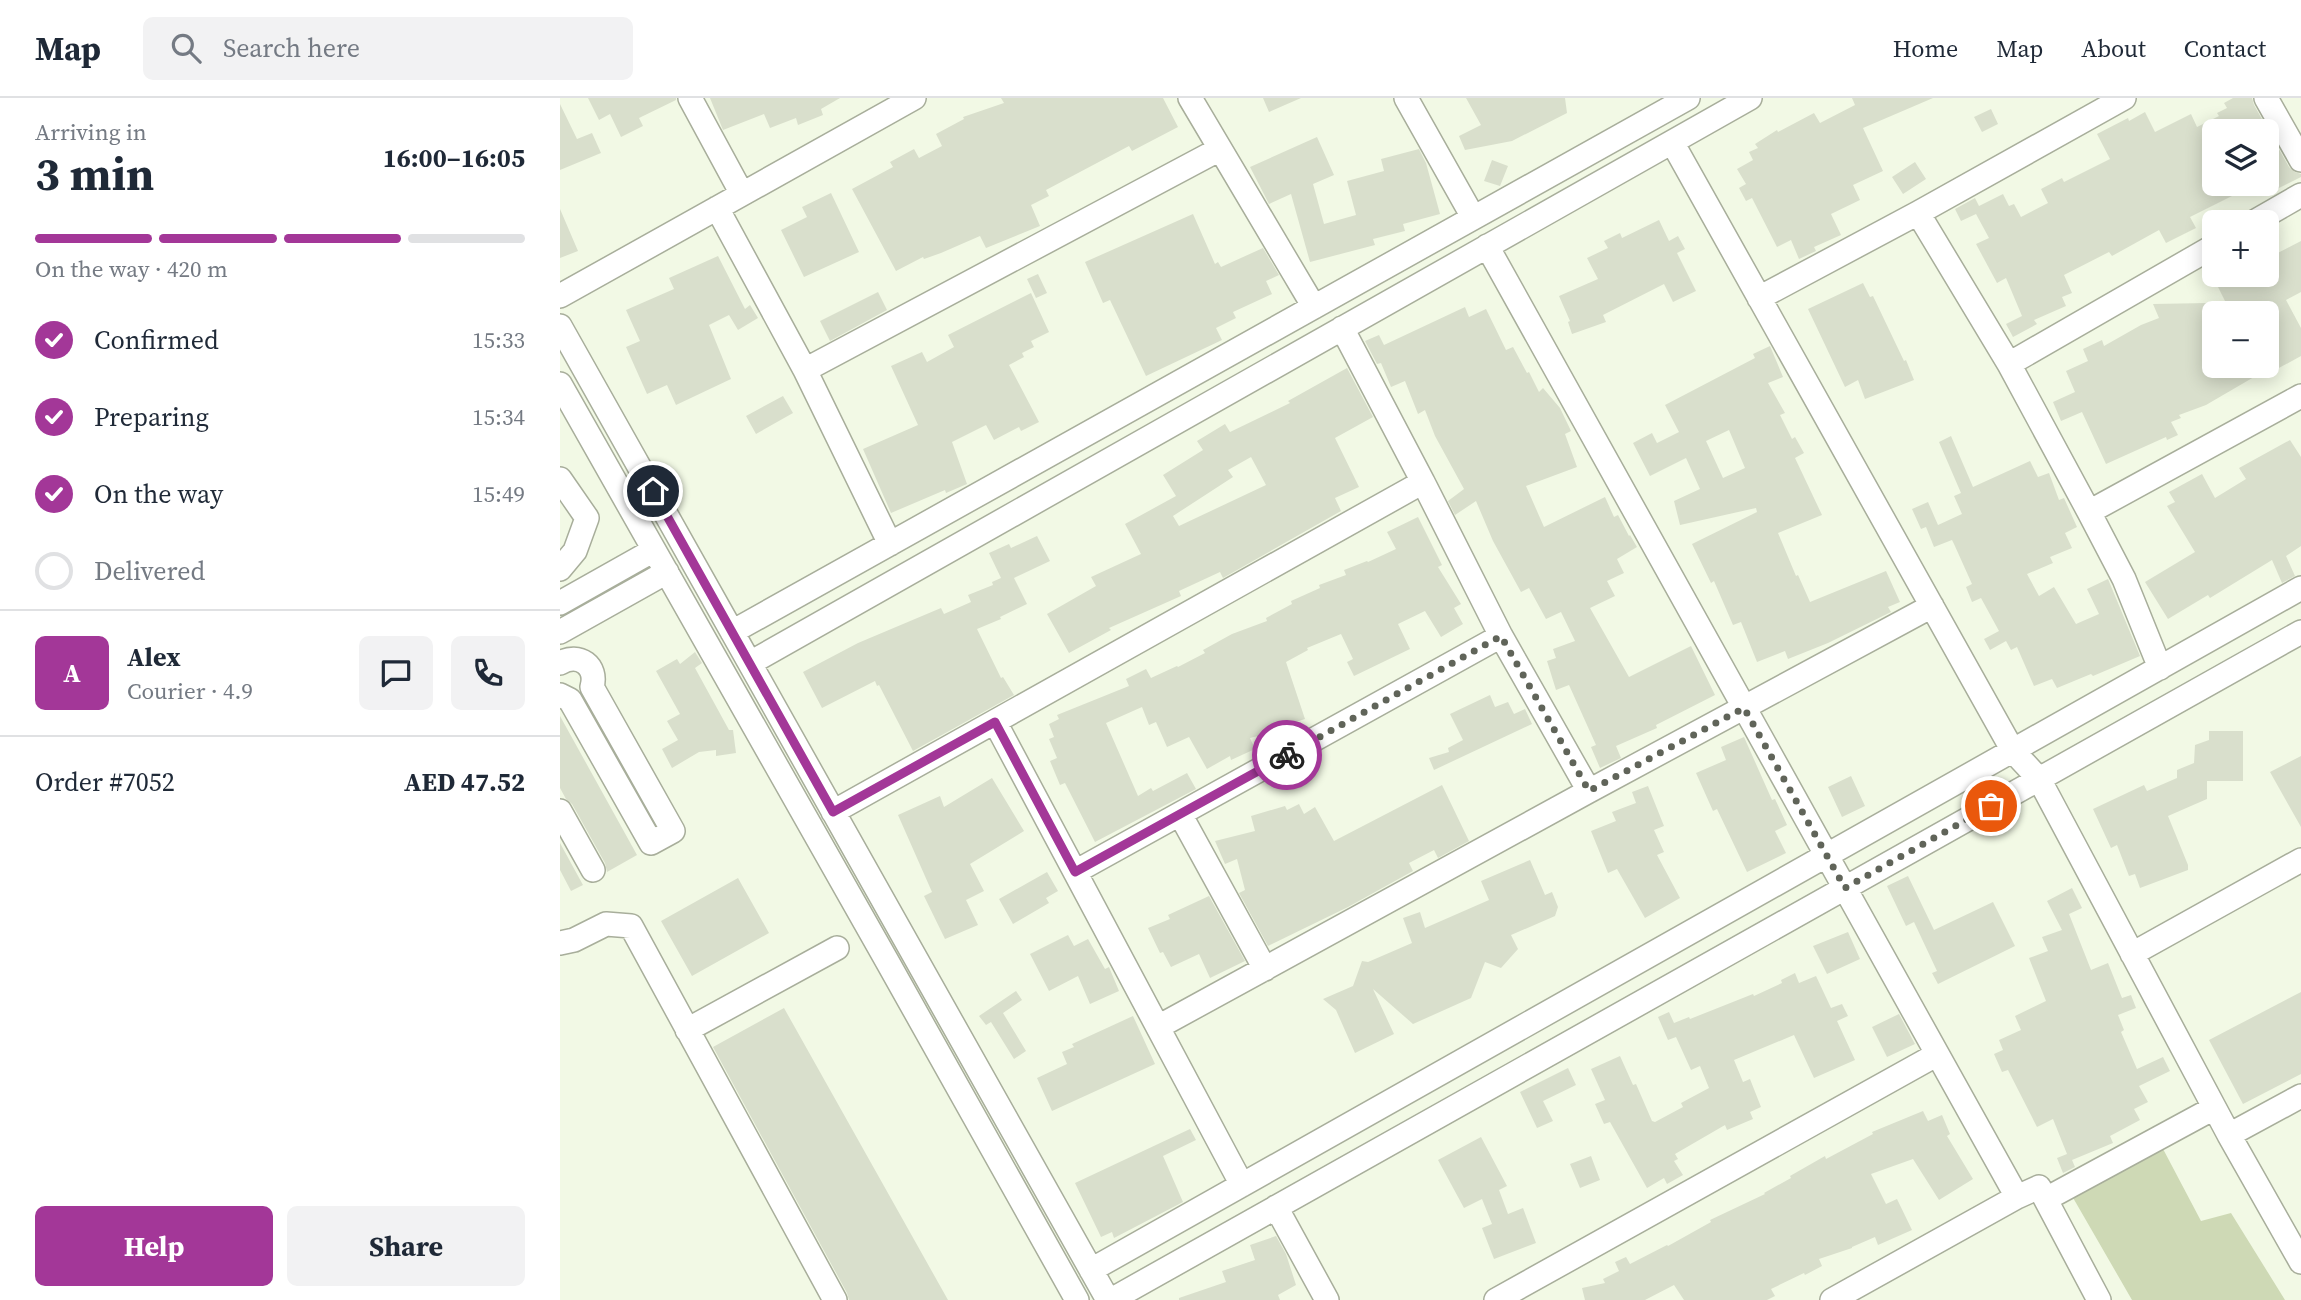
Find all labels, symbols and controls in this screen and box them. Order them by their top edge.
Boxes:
search box [143,17,633,80]
text: Map [35,26,101,71]
icon: search [167,29,205,67]
text: Search here [223,30,360,66]
text: Home [1893,32,1958,65]
text: Map [1996,32,2043,65]
text: About [2081,32,2146,65]
text: Contact [2184,32,2266,65]
text: Arriving in [35,116,147,148]
map controls [2202,119,2279,378]
button: layers [2202,119,2279,196]
text: 16:00–16:05 [383,140,525,176]
text: 3 min [35,142,154,205]
button: + [2202,210,2279,287]
text: On the way · 420 m [35,253,228,285]
button: − [2202,301,2279,378]
icon: check [35,321,73,359]
text: Confirmed [94,322,219,358]
text: 15:33 [472,324,525,356]
icon: check [35,398,73,436]
text: Preparing [94,399,209,435]
text: 15:34 [472,401,525,433]
pin [623,461,683,521]
icon: home [634,472,672,510]
icon: check [35,475,73,513]
text: On the way [94,476,223,512]
text: 15:49 [472,478,525,510]
text: Delivered [94,553,205,589]
button: chat [359,636,433,710]
button: phone [451,636,525,710]
text: Alex [127,639,181,675]
text: A [63,655,81,691]
text: Courier · 4.9 [127,675,253,707]
courier [1252,720,1322,790]
icon: bike [1268,736,1306,774]
text: Order #7052 [35,764,175,800]
text: AED 47.52 [404,764,525,800]
pin [1961,776,2021,836]
icon: bag [1972,787,2010,825]
button: Help [35,1206,273,1286]
button: Share [287,1206,525,1286]

